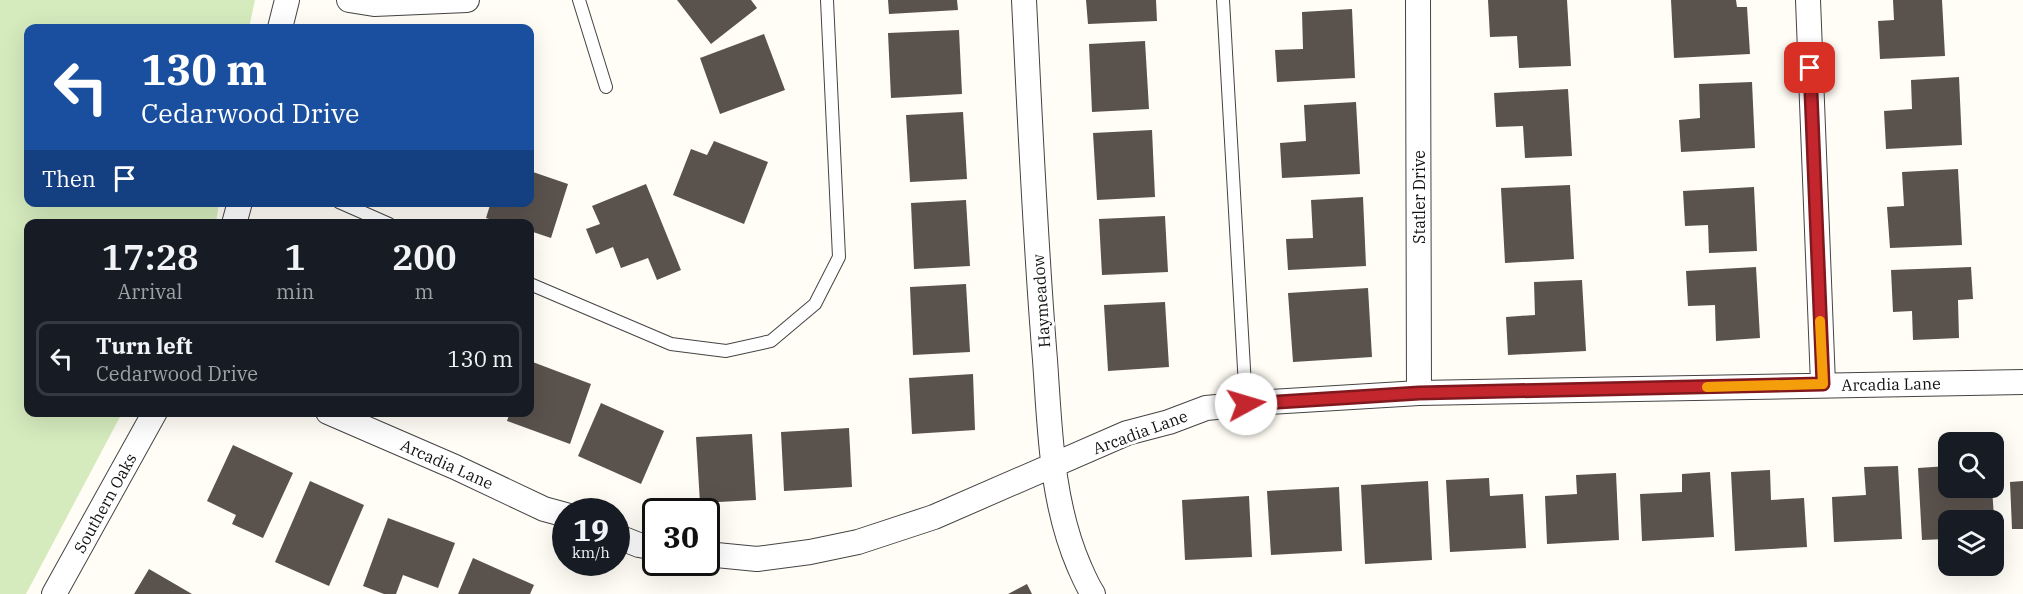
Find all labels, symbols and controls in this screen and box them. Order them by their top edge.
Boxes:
text: 130 m [141,42,267,97]
pin [1784,42,1835,93]
icon: left [42,48,120,126]
icon: arrive [1793,51,1826,84]
text: Cedarwood Drive [141,95,360,130]
street label: Statler Drive [1409,150,1429,244]
icon: arrive [108,162,141,195]
text: Then [42,164,96,193]
text: 17:28 [101,233,199,280]
text: 1 [284,233,306,280]
text: 200 [392,233,457,280]
street label: Haymeadow [1028,253,1054,348]
text: Arrival [117,278,183,305]
text: min [276,278,314,305]
text: m [415,278,434,305]
text: Turn left [96,331,192,360]
icon: left [45,342,78,375]
text: 130 m [447,344,513,373]
text: Cedarwood Drive [96,360,258,387]
position arrow [1214,372,1278,436]
street label: Arcadia Lane [1841,373,1941,395]
street label: Arcadia Lane [1090,406,1190,458]
map controls [1938,432,2004,576]
button: search [1938,432,2004,498]
street label: Arcadia Lane [398,435,496,493]
street label: Southern Oaks [69,450,141,556]
speed limit sign: 30 [642,498,720,576]
text: 19 [573,510,609,549]
button: layers [1938,510,2004,576]
text: km/h [572,543,610,562]

